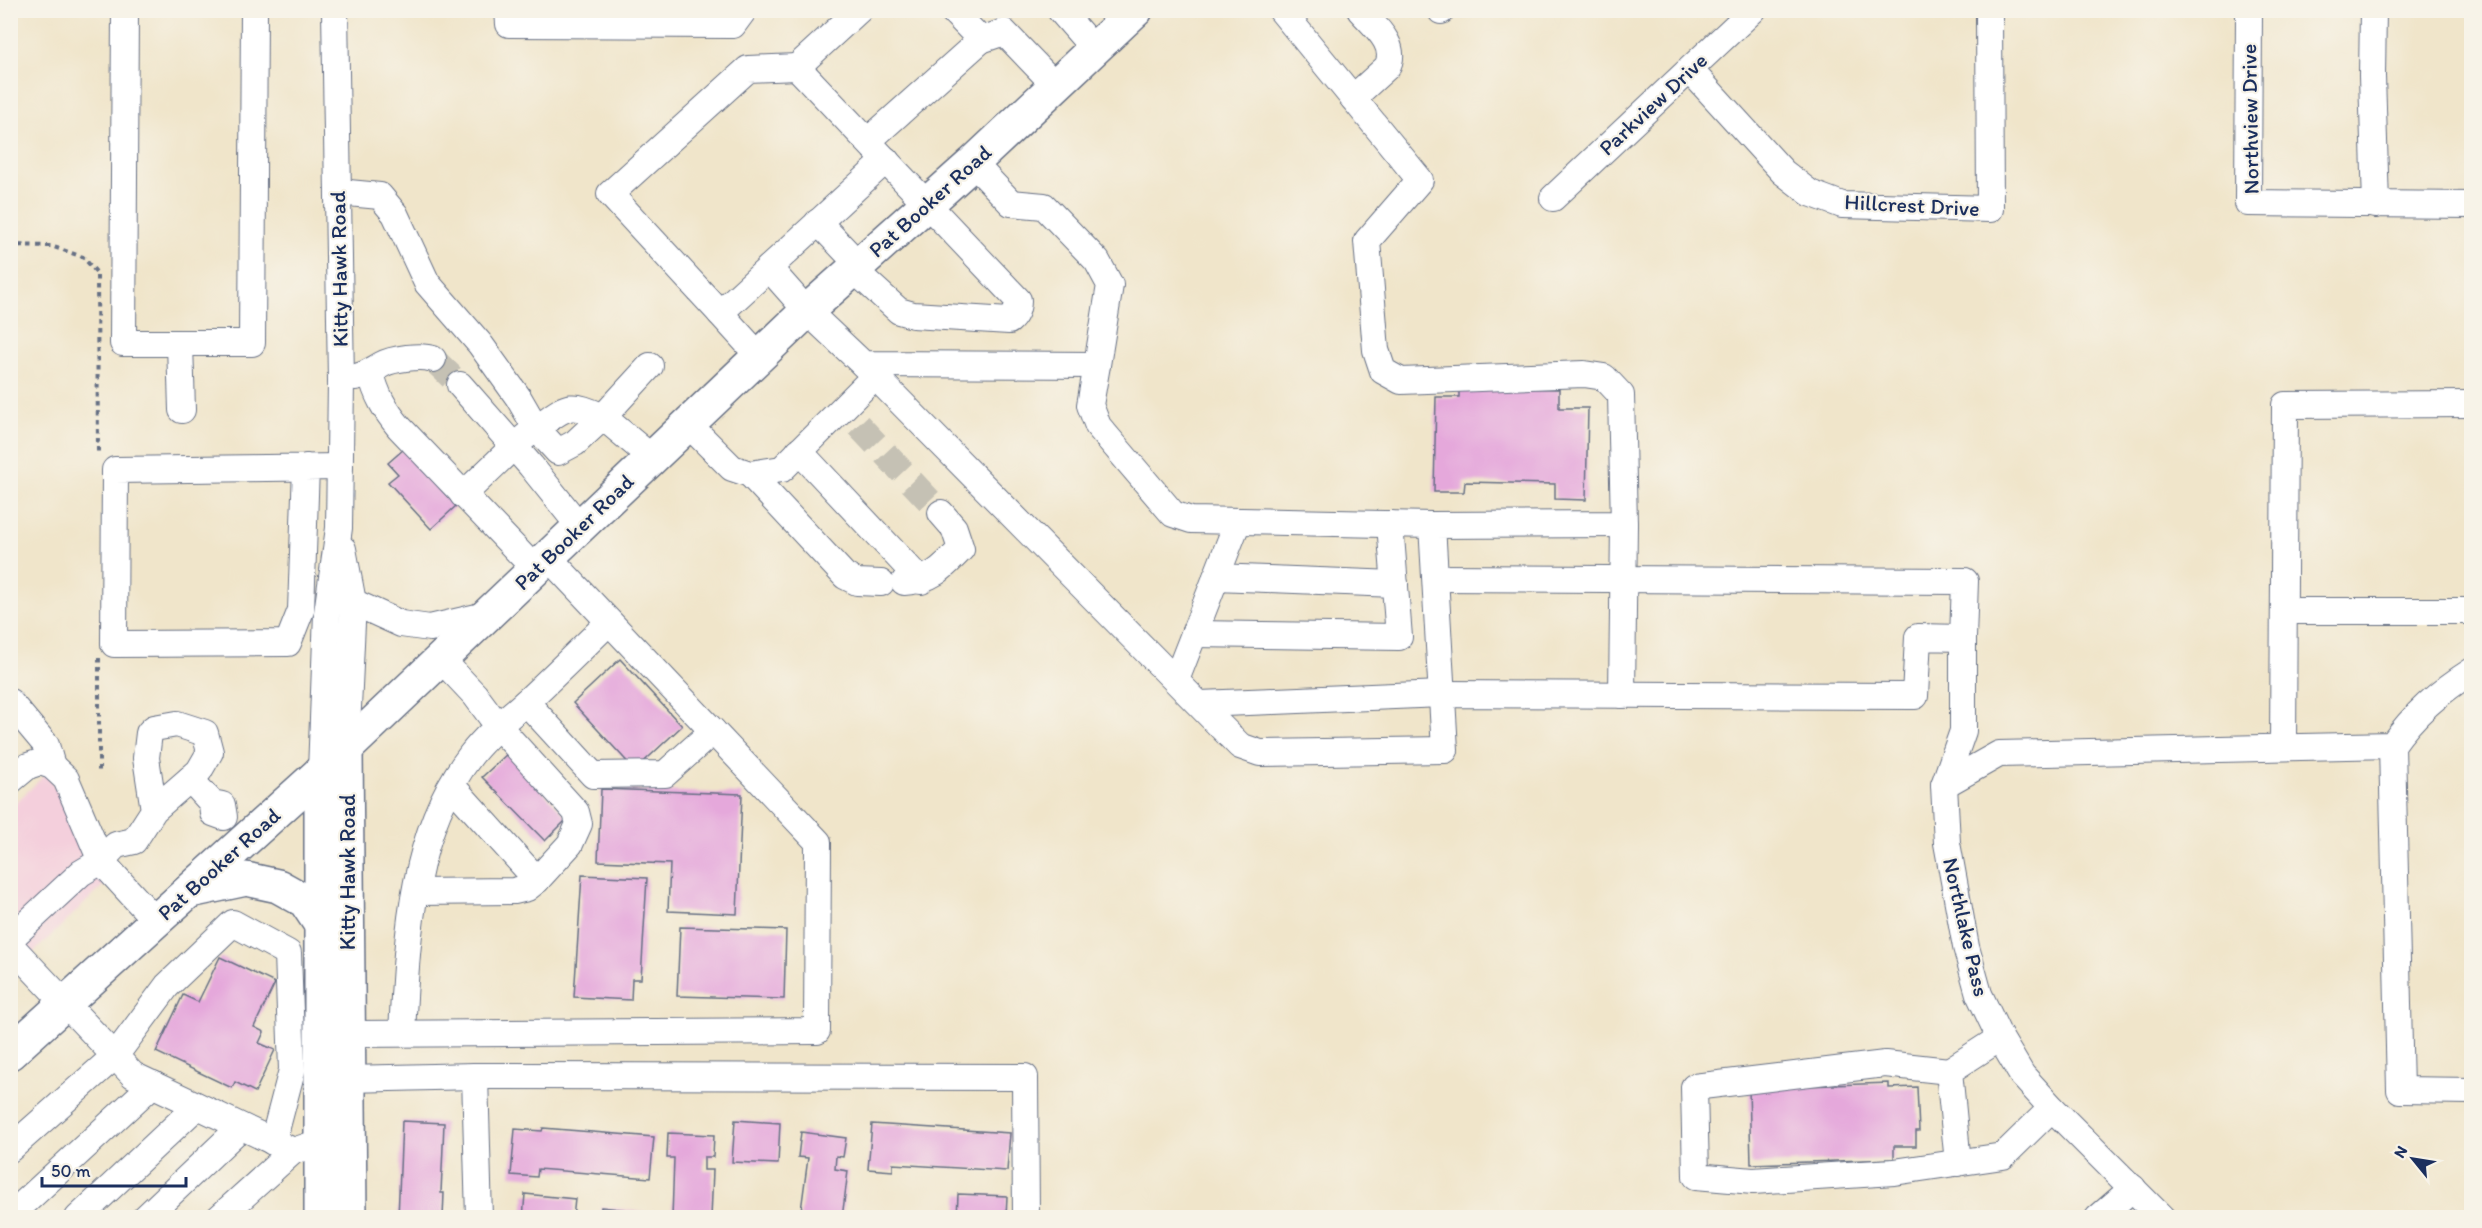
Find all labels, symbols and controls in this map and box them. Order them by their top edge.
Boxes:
street label: Northview Drive [2235,43,2265,195]
street label: Parkview Drive [1593,47,1713,161]
street label: Pat Booker Road [863,139,997,263]
street label: Hillcrest Drive [1844,188,1980,222]
street label: Kitty Hawk Road [324,191,354,347]
street label: Pat Booker Road [508,468,640,596]
street label: Kitty Hawk Road [334,794,361,950]
street label: Pat Booker Road [152,802,286,926]
street label: Northlake Pass [1937,855,1995,999]
north arrow [2383,1129,2443,1189]
text: N [2390,1142,2411,1161]
scale bar [42,1150,186,1188]
text: 50 m [51,1160,91,1182]

